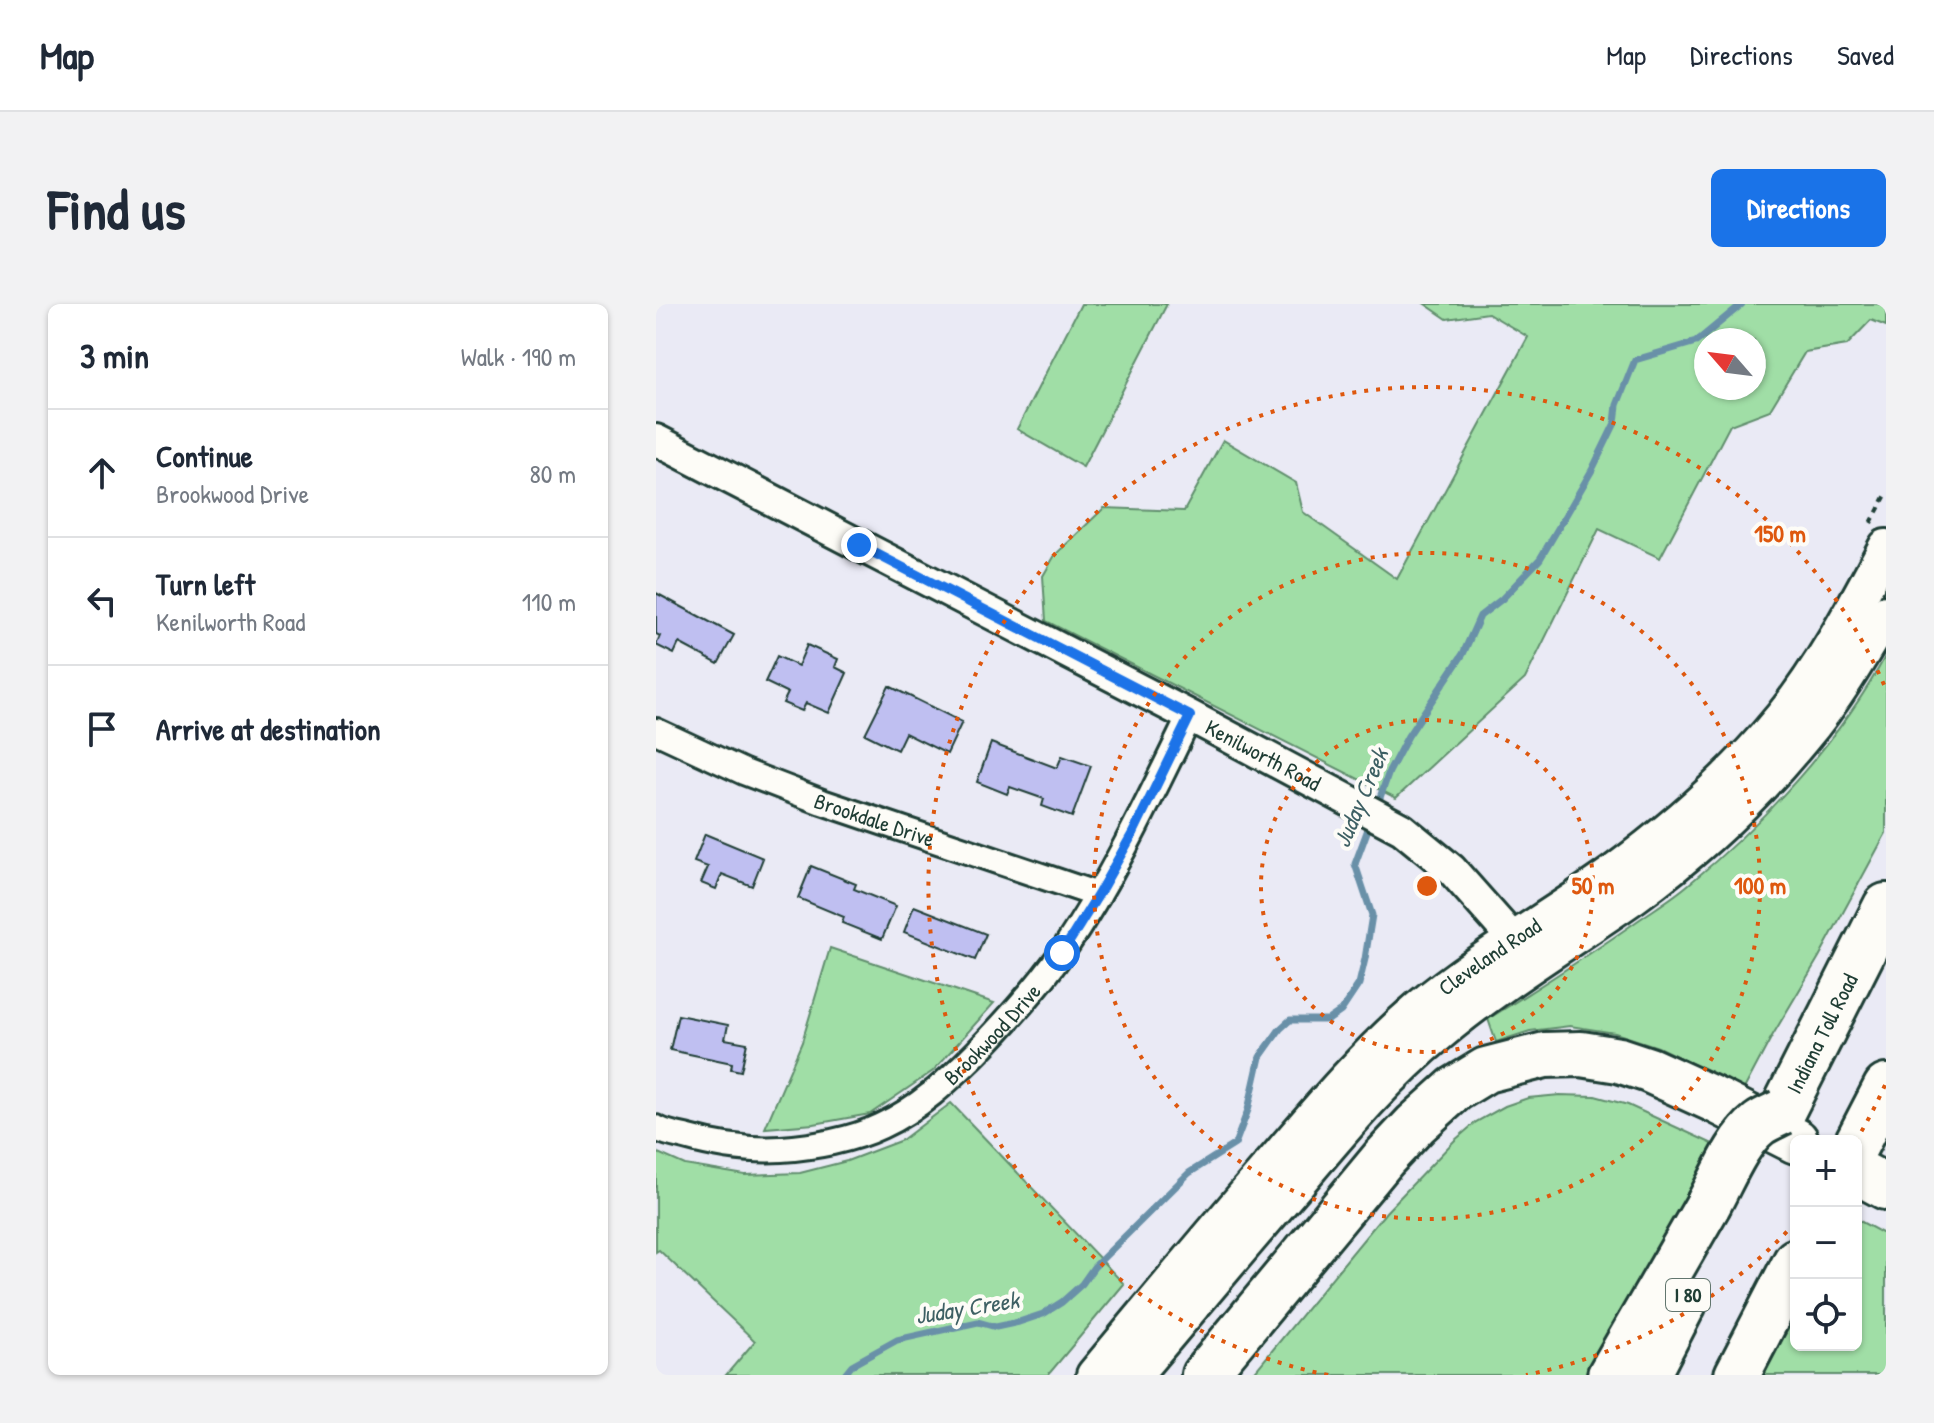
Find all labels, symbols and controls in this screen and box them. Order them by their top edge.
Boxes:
text: Map [40,29,94,81]
text: Map [1606,36,1646,74]
text: Directions [1690,36,1793,74]
text: Saved [1837,36,1894,74]
button: Directions [1711,169,1886,247]
text: Find us [48,171,186,246]
north arrow [1694,328,1766,400]
text: 3 min [80,333,149,379]
text: Walk · 190 m [461,339,576,374]
text: Continue [156,436,253,476]
icon: ahead [80,451,124,495]
text: 80 m [529,456,576,491]
text: Brookwood Drive [156,476,309,511]
text: 150 m [1754,517,1806,549]
route end [841,527,877,563]
text: Turn left [156,564,255,604]
icon: left [80,579,124,623]
text: 110 m [522,584,576,619]
text: Kenilworth Road [156,604,305,639]
icon: arrive [80,707,124,751]
text: Arrive at destination [156,709,381,749]
street label: Kenilworth Road [1200,712,1326,798]
water label: Juday Creek [1325,741,1397,852]
street label: Brookdale Drive [810,785,939,854]
text: 50 m [1572,869,1614,901]
text: 100 m [1734,869,1786,901]
centre of rings [1413,872,1441,900]
street label: Cleveland Road [1432,910,1547,1002]
route start [1044,935,1080,971]
street label: Indiana Toll Road [1779,968,1865,1099]
street label: Brookwood Drive [937,977,1048,1092]
map controls [1790,1135,1862,1351]
button: + [1790,1135,1862,1207]
button: − [1790,1207,1862,1279]
road number: I 80 [1666,1279,1710,1311]
button: locate [1790,1279,1862,1351]
water label: Juday Creek [913,1283,1023,1332]

